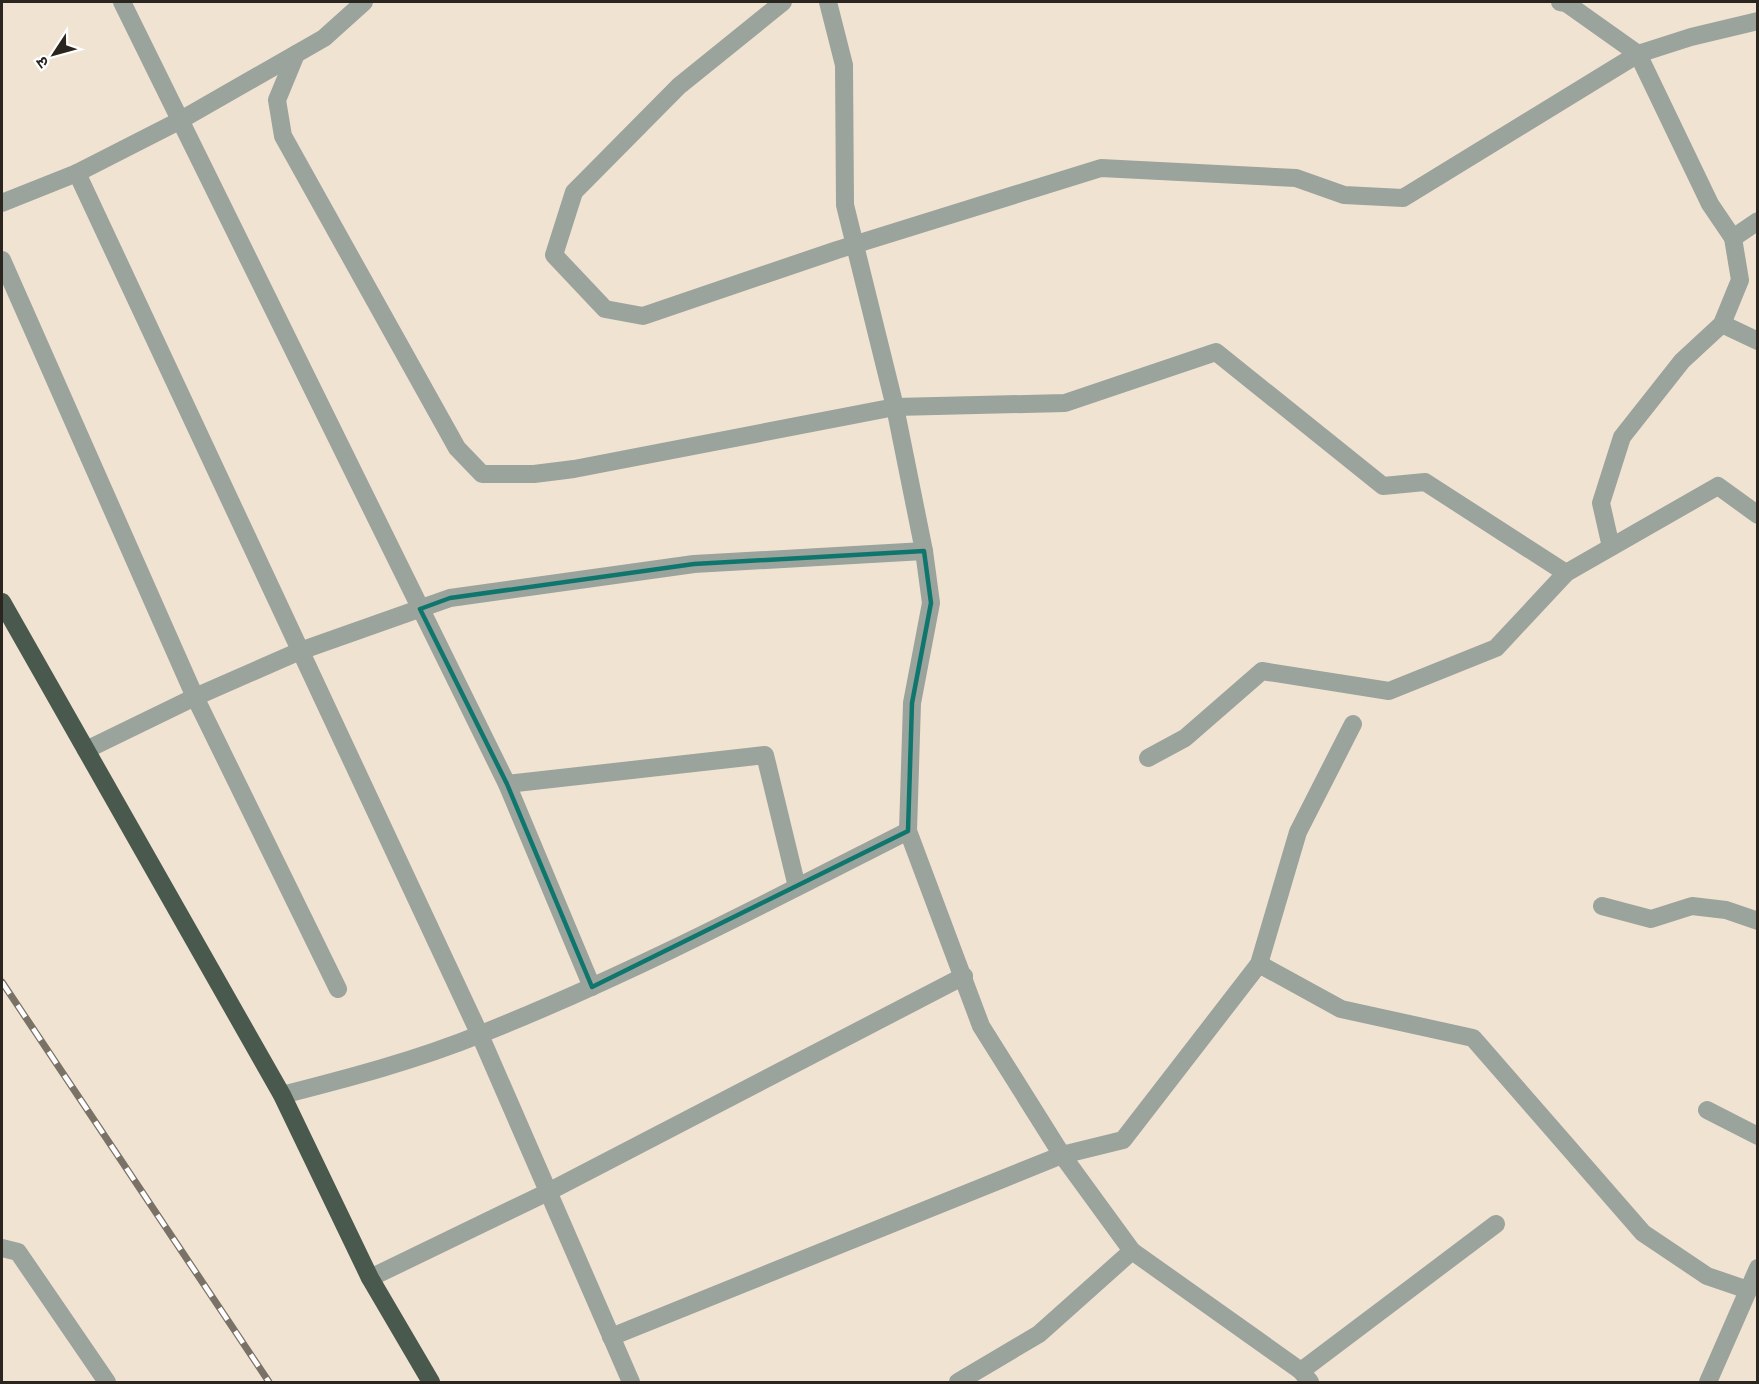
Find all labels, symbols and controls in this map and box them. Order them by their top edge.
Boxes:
north arrow [24,24,84,84]
text: उ [30,51,55,73]

